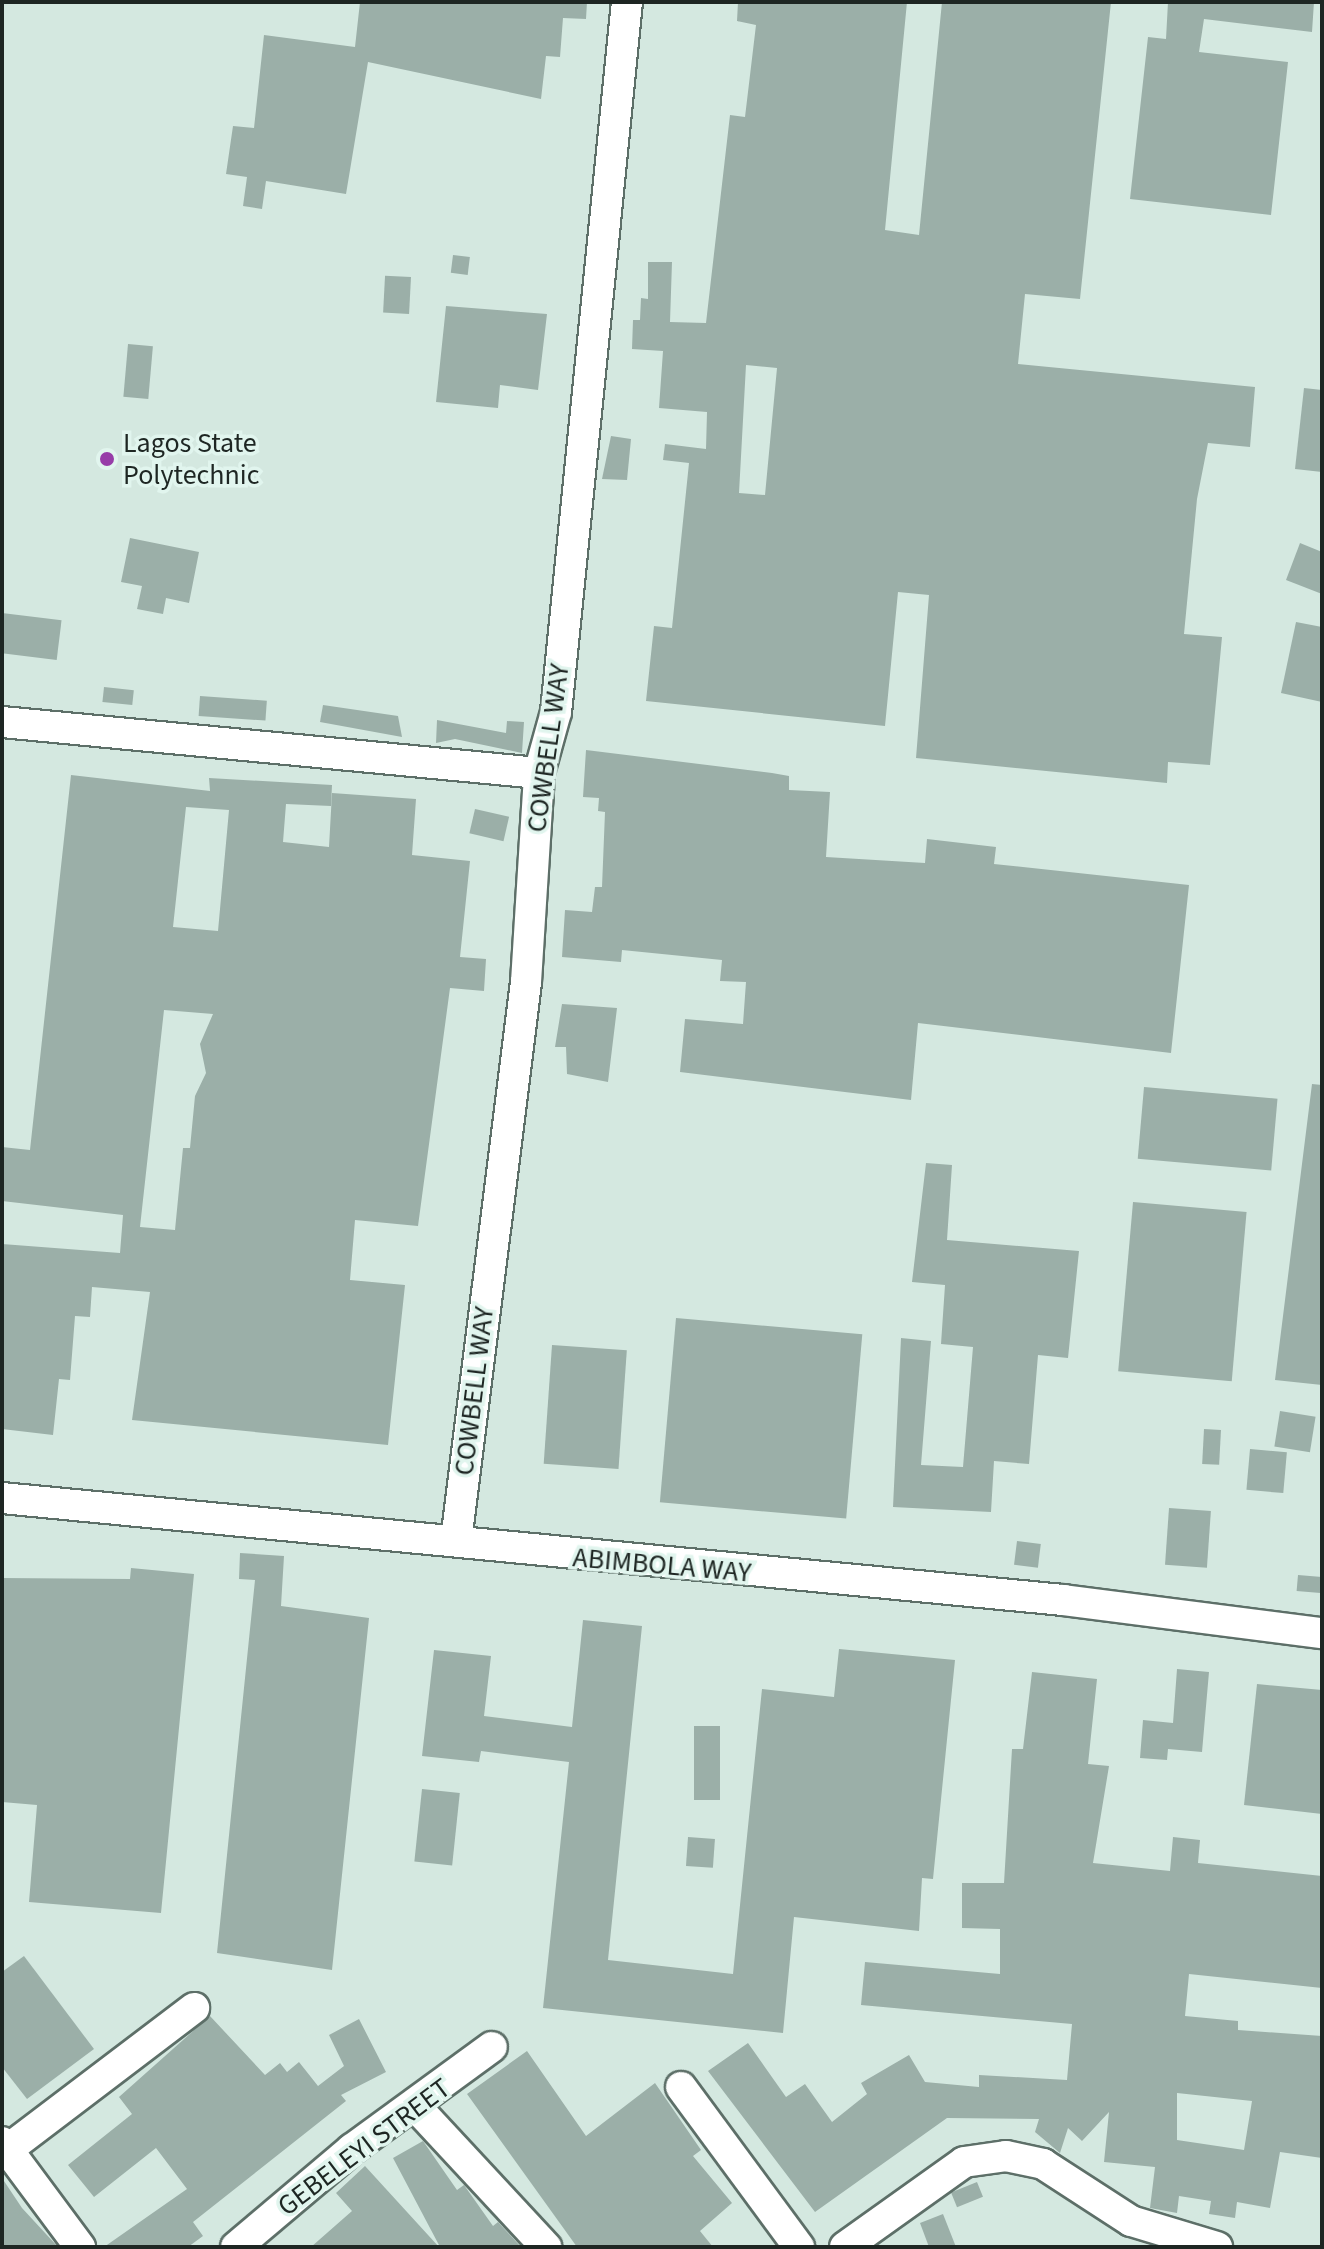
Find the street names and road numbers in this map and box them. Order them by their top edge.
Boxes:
street label: COWBELL WAY [520,662,576,834]
street label: COWBELL WAY [447,1305,501,1477]
street label: ABIMBOLA WAY [571,1540,753,1590]
street label: GEBELEYI STREET [271,2071,457,2223]

